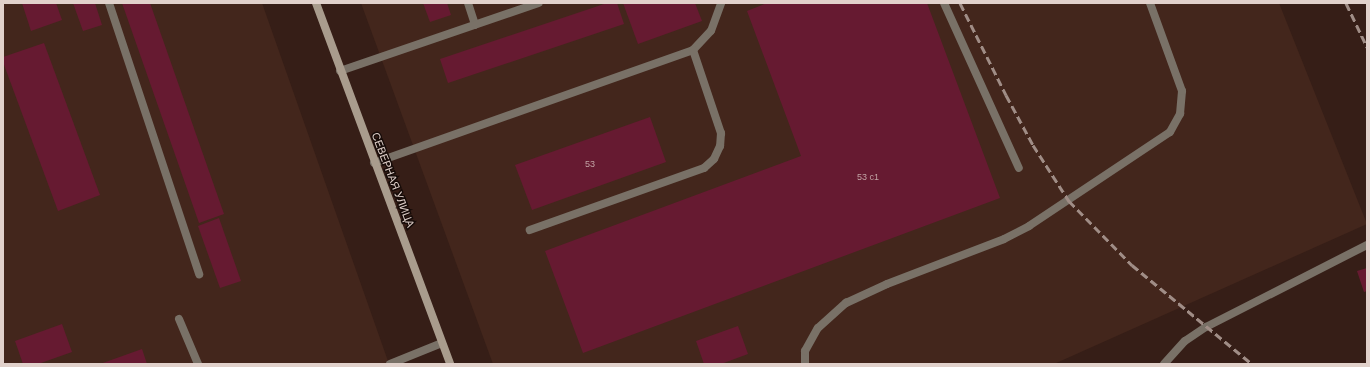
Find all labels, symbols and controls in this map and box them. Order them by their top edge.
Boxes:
street label: СЕВЕРНАЯ УЛИЦА [369,131,417,229]
house number: 53 [585,159,595,169]
house number: 53 с1 [857,172,879,182]

